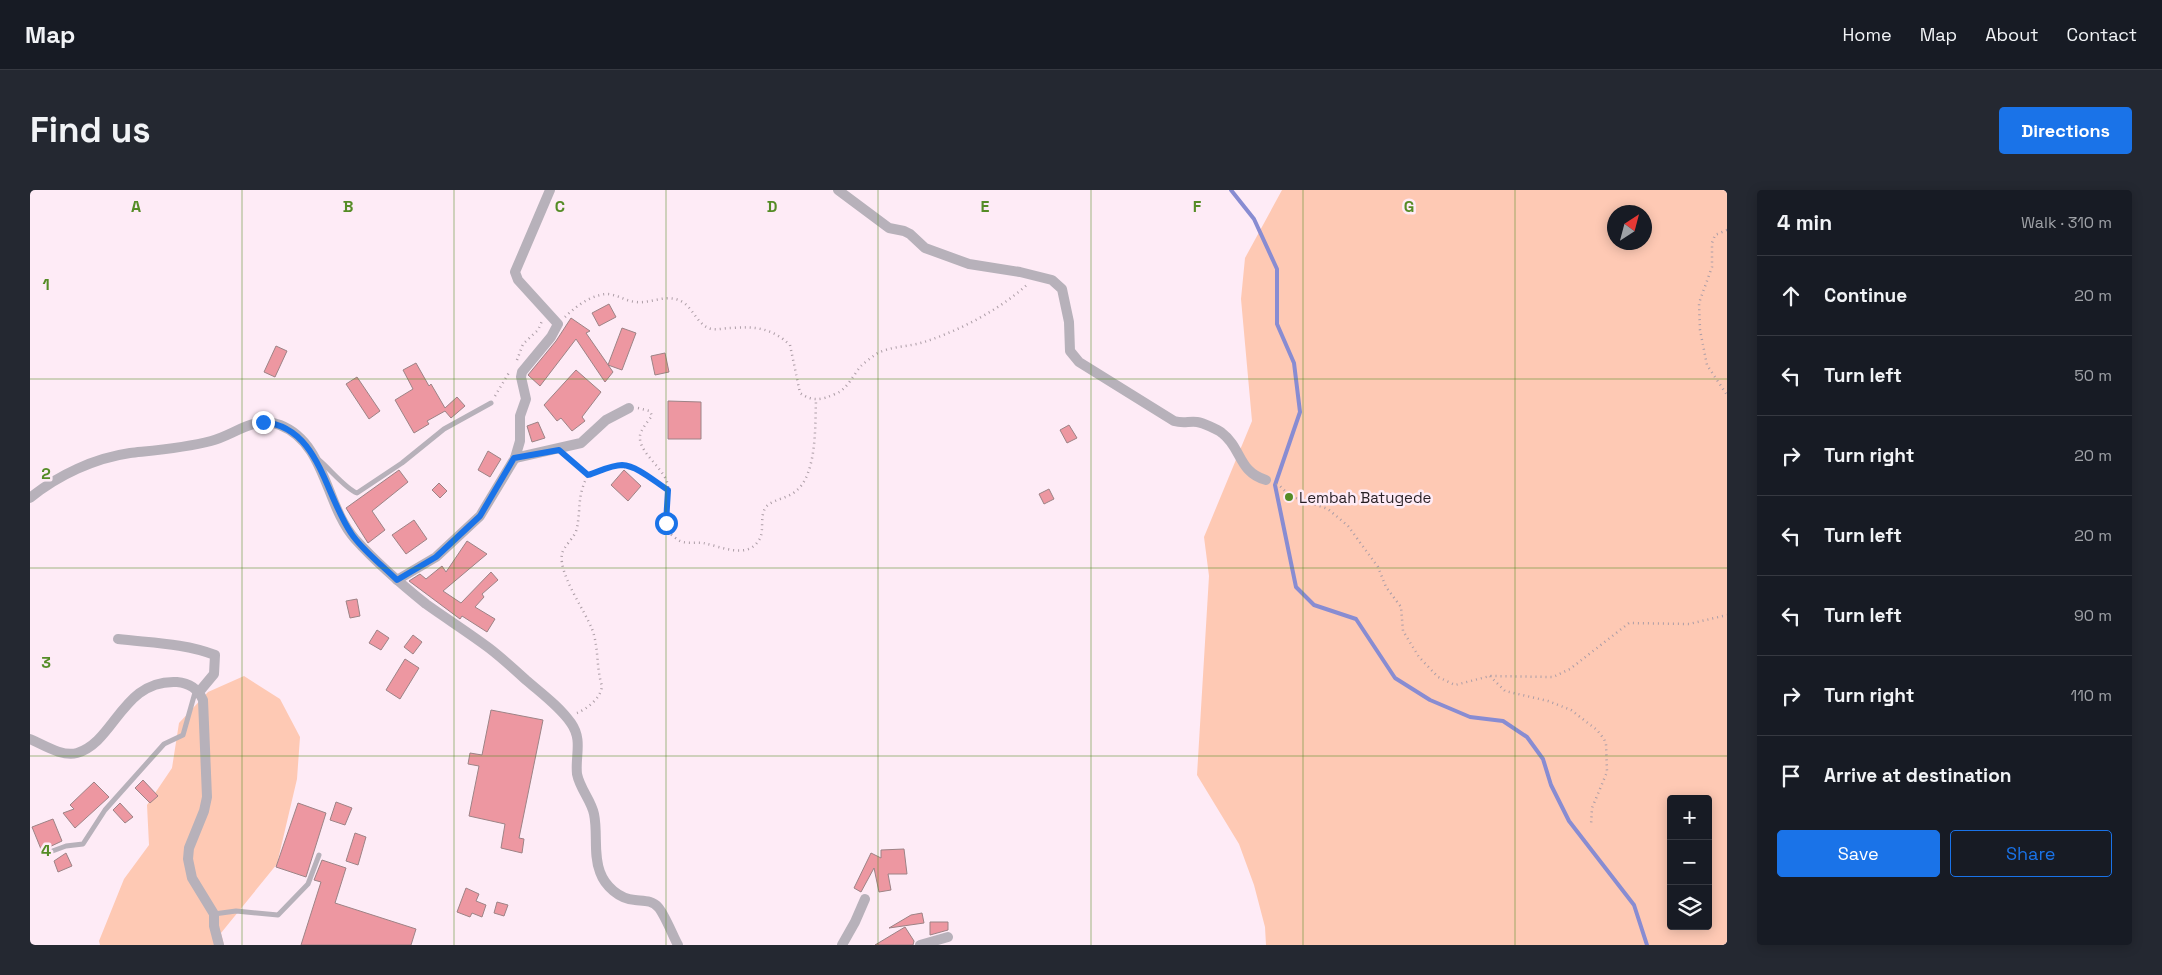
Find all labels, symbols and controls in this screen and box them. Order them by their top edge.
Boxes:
text: Map [25,19,75,50]
text: Home [1843,23,1892,46]
text: Map [1920,23,1957,46]
text: About [1985,23,2039,46]
text: Contact [2067,23,2137,46]
button: Directions [1999,107,2132,154]
text: Find us [30,108,151,152]
text: A [131,196,141,217]
text: B [343,196,353,217]
text: C [555,196,565,217]
text: D [767,196,777,217]
text: E [981,196,990,217]
text: F [1193,196,1202,217]
text: G [1404,196,1414,217]
north arrow [1607,205,1652,250]
text: 4 min [1777,209,1832,236]
text: Walk · 310 m [2021,212,2112,233]
text: 1 [42,274,50,295]
icon: ahead [1777,282,1805,310]
text: Continue [1824,283,1907,308]
text: 20 m [2074,285,2112,306]
icon: left [1777,362,1805,390]
text: Turn left [1824,363,1902,388]
text: 50 m [2074,365,2112,386]
route end [252,411,275,434]
icon: right [1777,442,1805,470]
text: Turn right [1824,443,1914,468]
text: 20 m [2074,445,2112,466]
text: 2 [41,463,51,484]
place label: Lembah Batugede [1299,488,1432,507]
marker: Lembah Batugede [1283,491,1295,503]
route start [655,512,678,535]
icon: left [1777,522,1805,550]
text: Turn left [1824,523,1902,548]
text: 20 m [2074,525,2112,546]
icon: left [1777,602,1805,630]
text: Turn left [1824,603,1902,628]
text: 90 m [2074,605,2112,626]
text: 3 [41,652,51,673]
icon: right [1777,682,1805,710]
text: Turn right [1824,683,1914,708]
text: 110 m [2070,685,2112,706]
icon: arrive [1777,762,1805,790]
text: Arrive at destination [1824,763,2012,788]
map controls [1667,795,1712,930]
button: + [1667,795,1712,840]
button: Save [1777,830,1940,877]
button: Share [1950,830,2112,877]
text: 4 [41,840,51,861]
button: − [1667,840,1712,885]
button: layers [1667,885,1712,930]

